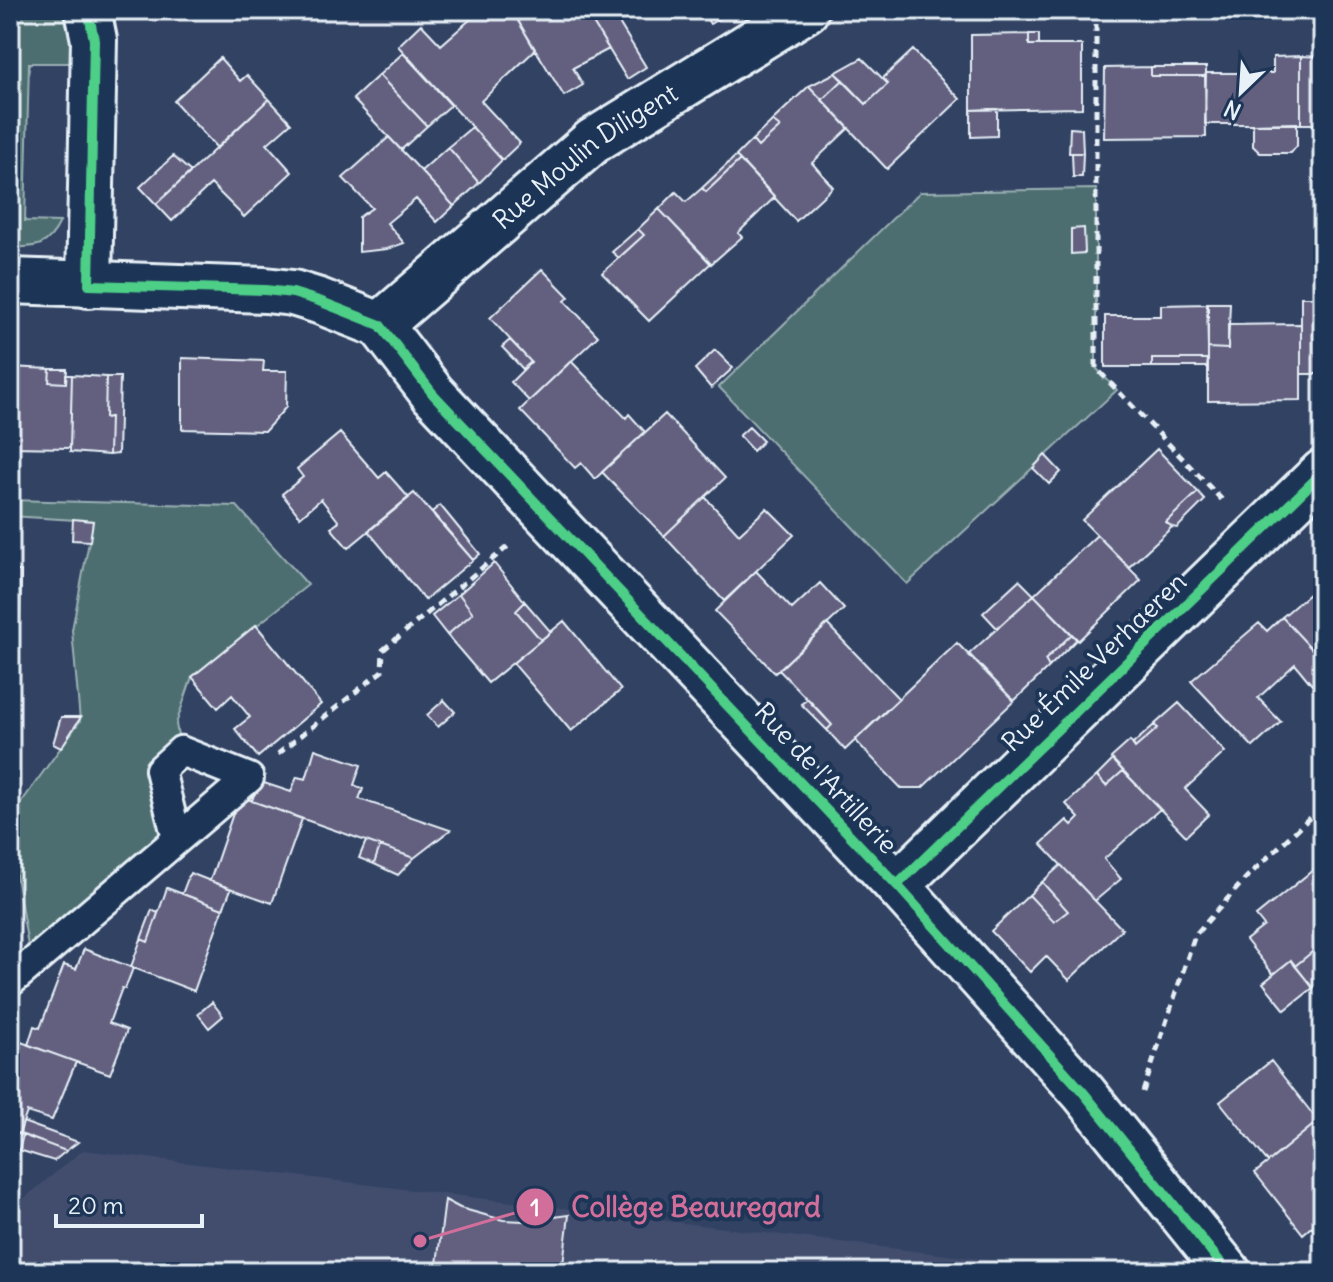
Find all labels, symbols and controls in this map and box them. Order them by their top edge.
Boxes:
north arrow [1201,52,1281,132]
street label: Rue Moulin Diligent [486,76,684,236]
text: N [1220,94,1245,126]
street label: Rue Émile Verhaeren [994,564,1193,758]
street label: Rue de l'Artillerie [748,695,905,860]
scale bar [56,1178,202,1228]
callout: Collège Beauregard [515,1181,837,1233]
text: Collège Beauregard [571,1189,821,1225]
text: 20 m [68,1190,124,1220]
text: 1 [530,1192,540,1222]

